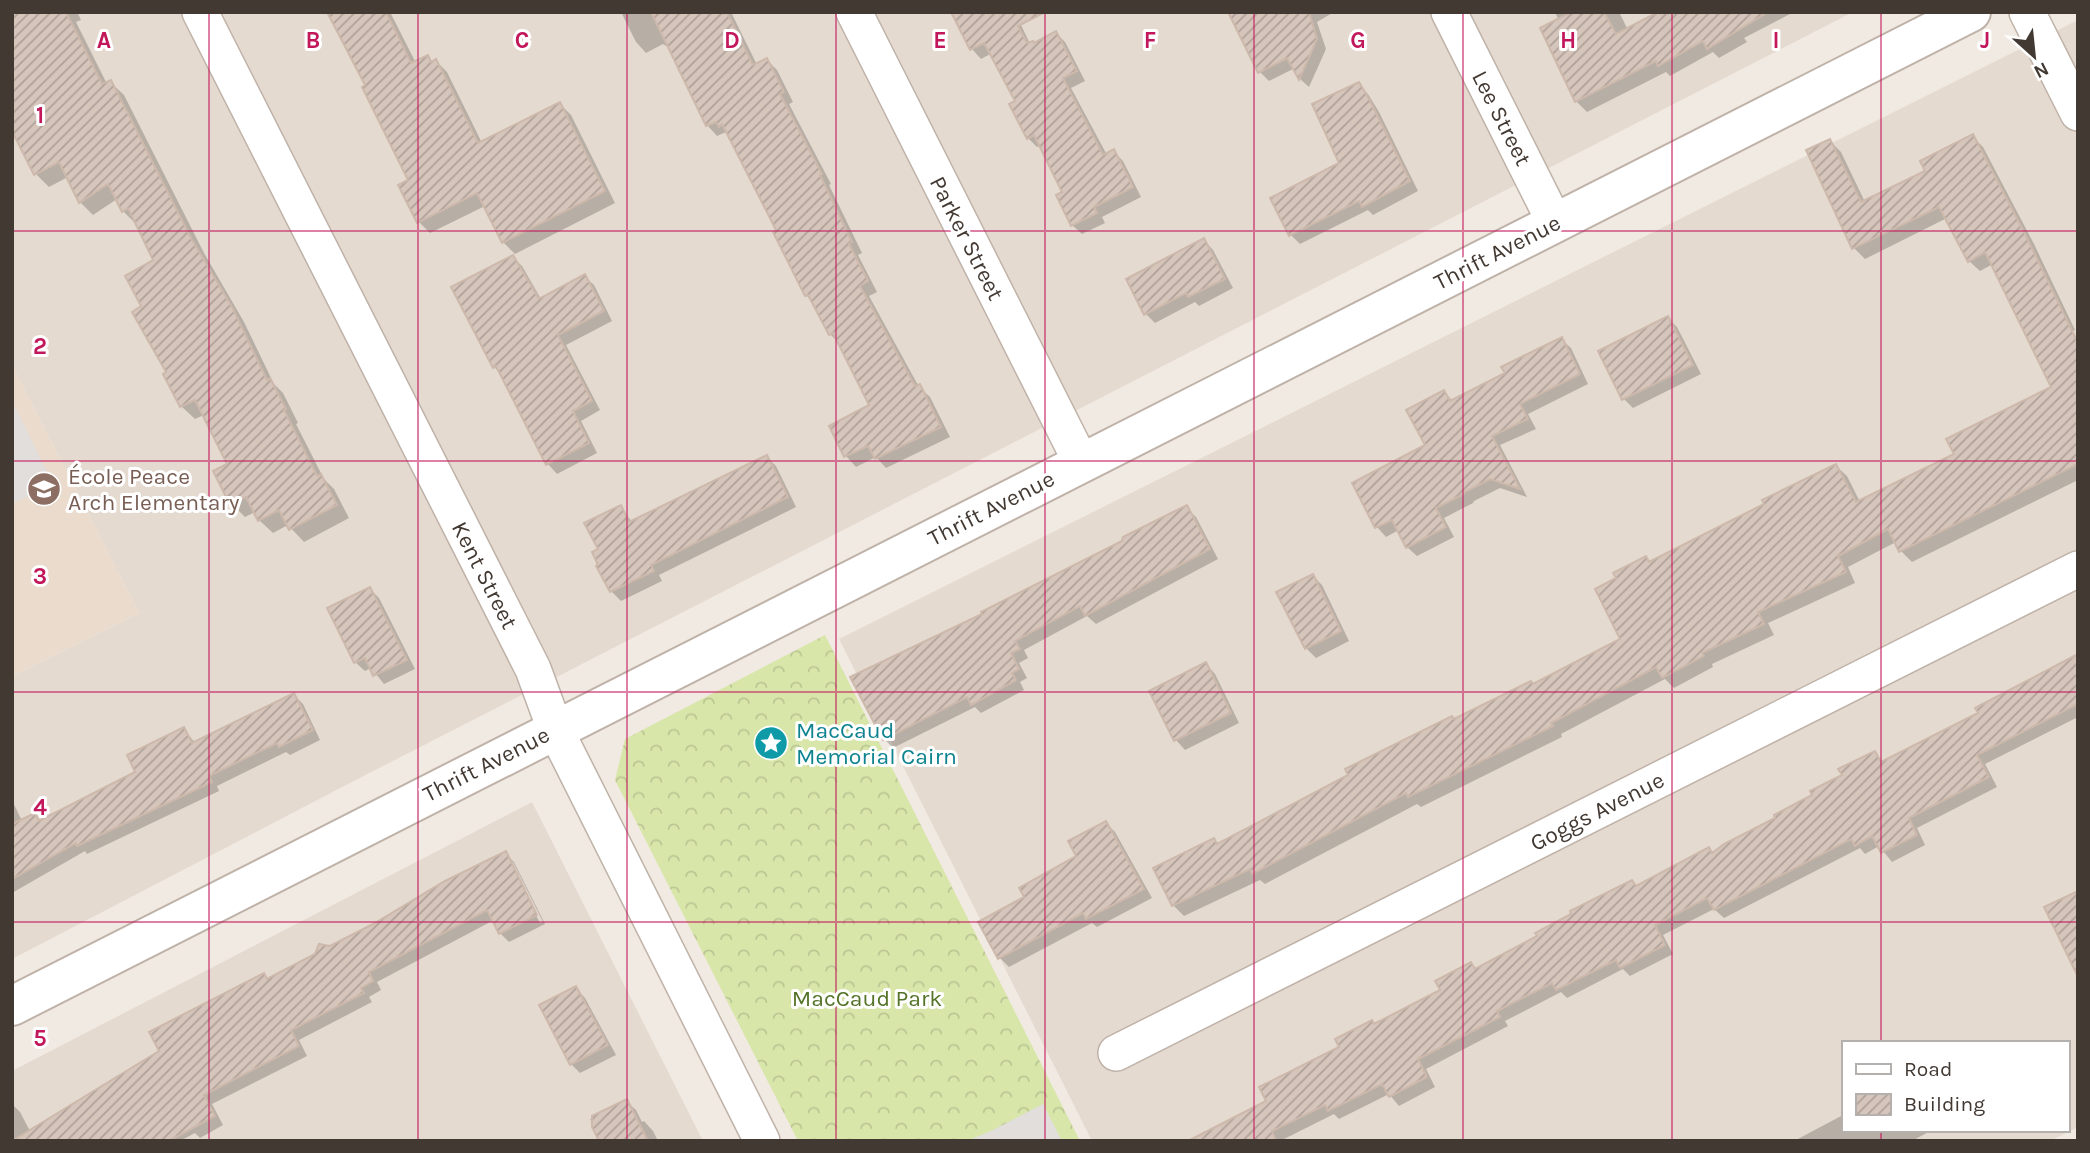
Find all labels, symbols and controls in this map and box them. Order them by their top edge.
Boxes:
north arrow [1999,21,2069,91]
text: A [97,27,111,54]
text: B [306,27,320,54]
text: C [515,27,529,54]
text: D [724,27,740,54]
text: E [933,27,947,54]
text: F [1144,27,1156,54]
text: G [1350,27,1366,54]
text: H [1560,27,1576,54]
text: I [1772,27,1780,54]
text: J [1980,27,1990,54]
text: N [2030,57,2052,83]
street label: Lee Street [1466,66,1537,171]
text: 1 [36,102,44,129]
street label: Parker Street [924,172,1009,305]
street label: Thrift Avenue [1430,209,1565,296]
text: 2 [33,333,47,360]
place label: École Peace Arch Elementary [68,463,240,516]
street label: Thrift Avenue [924,465,1059,552]
school or university icon: École Peace Arch Elementary [25,470,63,508]
street label: Kent Street [446,517,523,634]
text: 3 [33,563,47,590]
place label: MacCaud Memorial Cairn [796,717,957,770]
street label: Thrift Avenue [419,721,554,808]
place icon: MacCaud Memorial Cairn [752,724,790,762]
street label: Goggs Avenue [1526,766,1669,857]
text: 4 [33,794,47,821]
park label: MacCaud Park [792,985,942,1012]
text: 5 [33,1025,47,1052]
legend [1842,1041,2069,1132]
text: Road [1904,1057,1952,1081]
text: Building [1904,1092,1985,1116]

